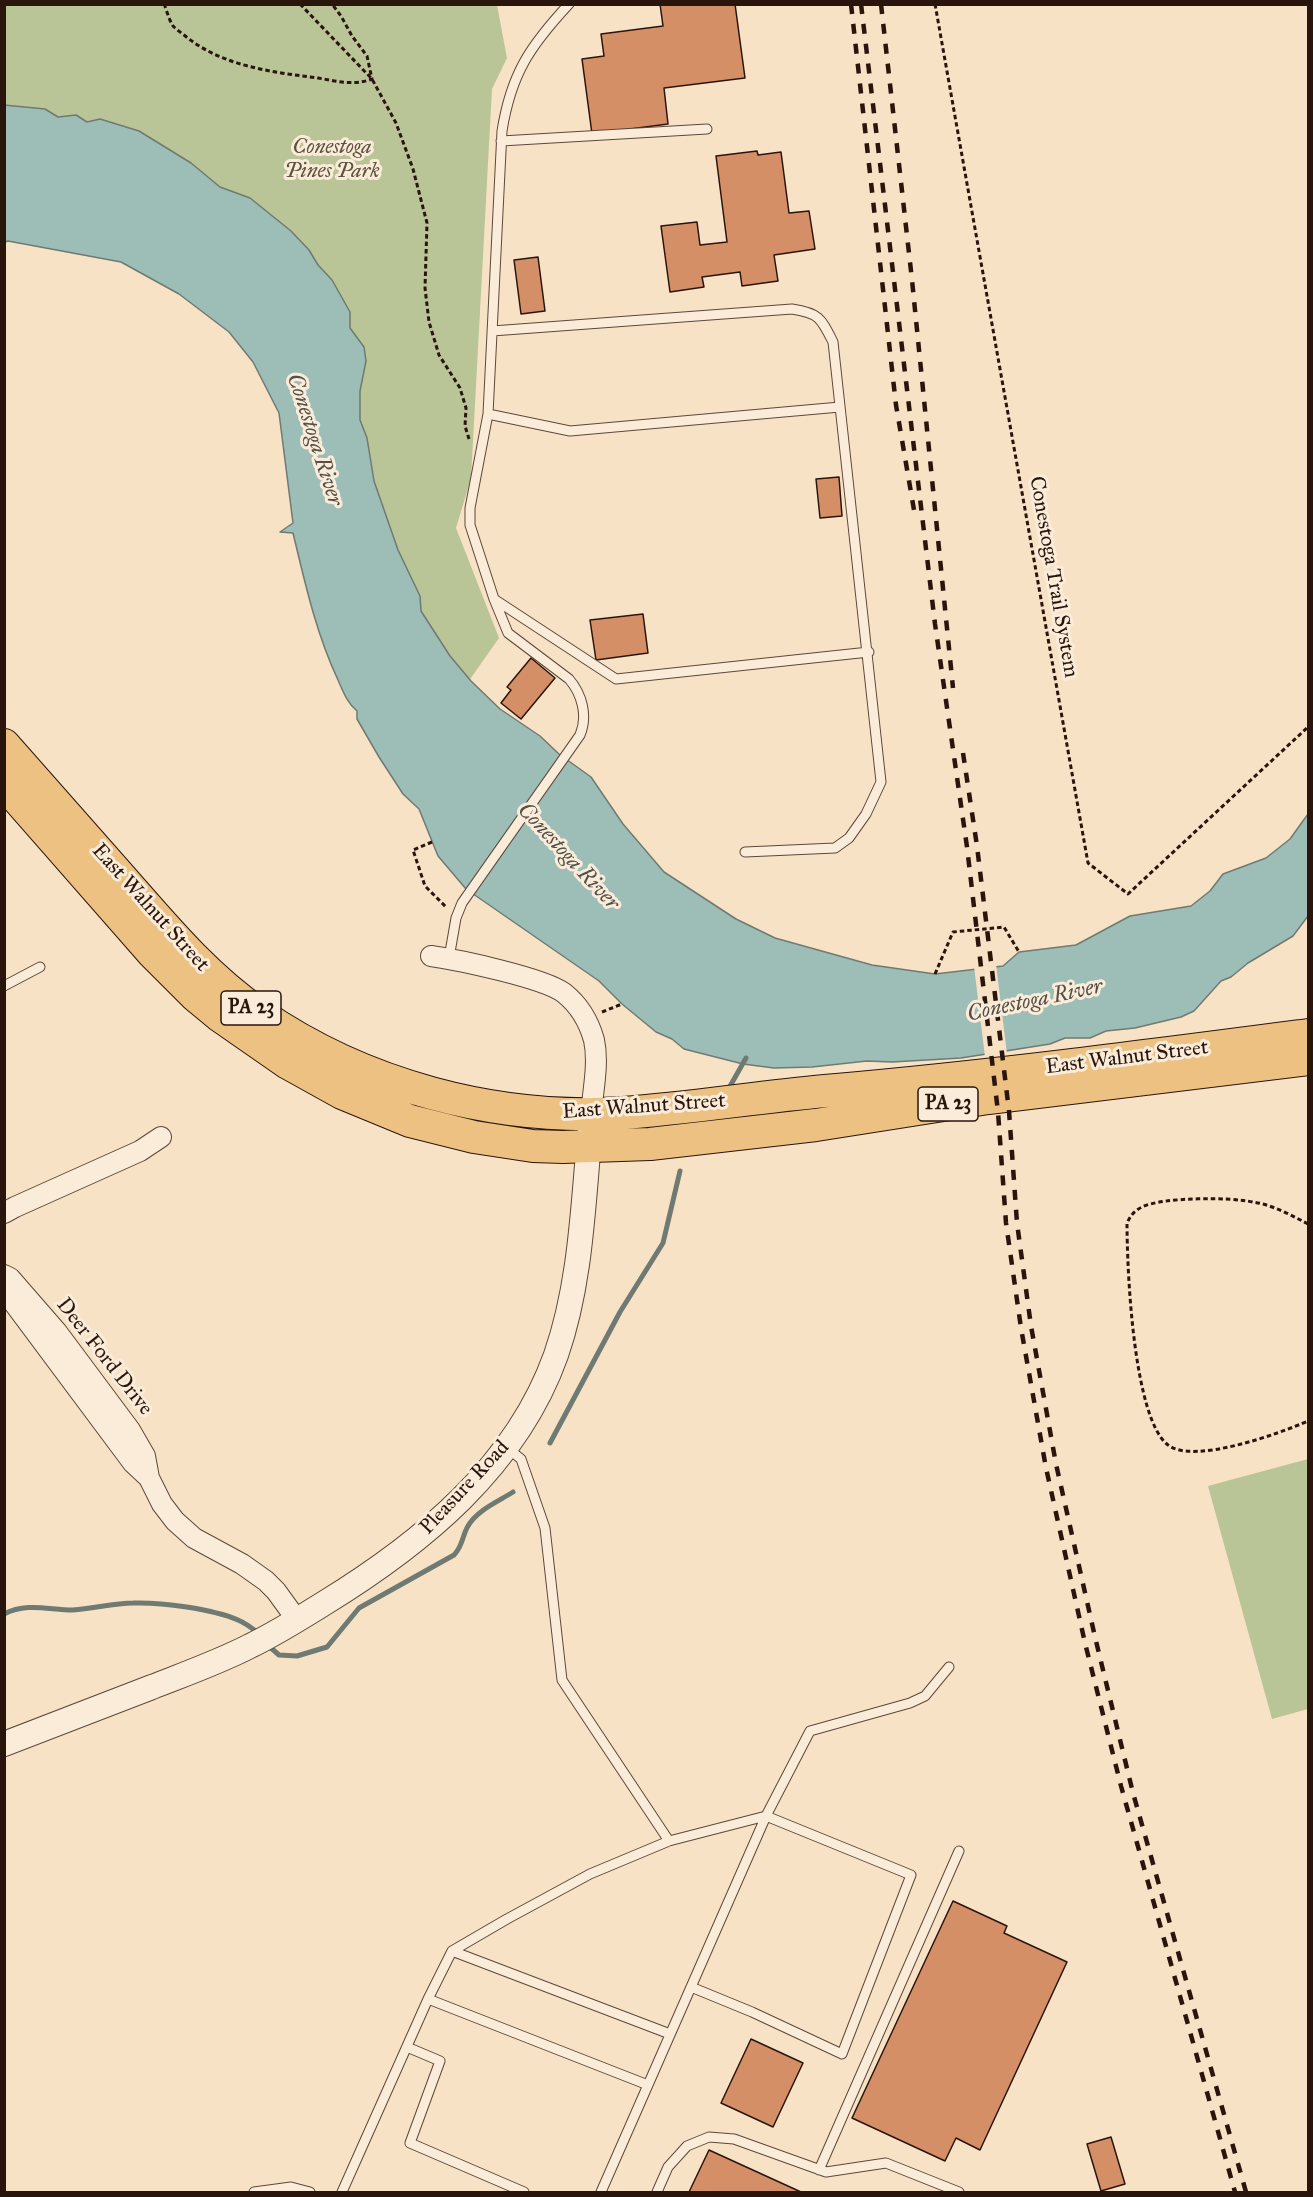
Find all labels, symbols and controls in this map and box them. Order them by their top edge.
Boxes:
park label: Conestoga Pines Park [284,135,380,185]
water label: Conestoga River [280,370,348,510]
street label: Conestoga Trail System [1023,474,1083,680]
water label: Conestoga River [511,798,625,916]
street label: East Walnut Street [86,839,214,977]
water label: Conestoga River [965,974,1105,1028]
road number: PA 23 [221,991,281,1025]
street label: East Walnut Street [1044,1036,1210,1080]
road number: PA 23 [918,1087,978,1121]
street label: East Walnut Street [562,1089,726,1125]
street label: Deer Ford Drive [50,1293,158,1421]
street label: Pleasure Road [415,1436,515,1540]

